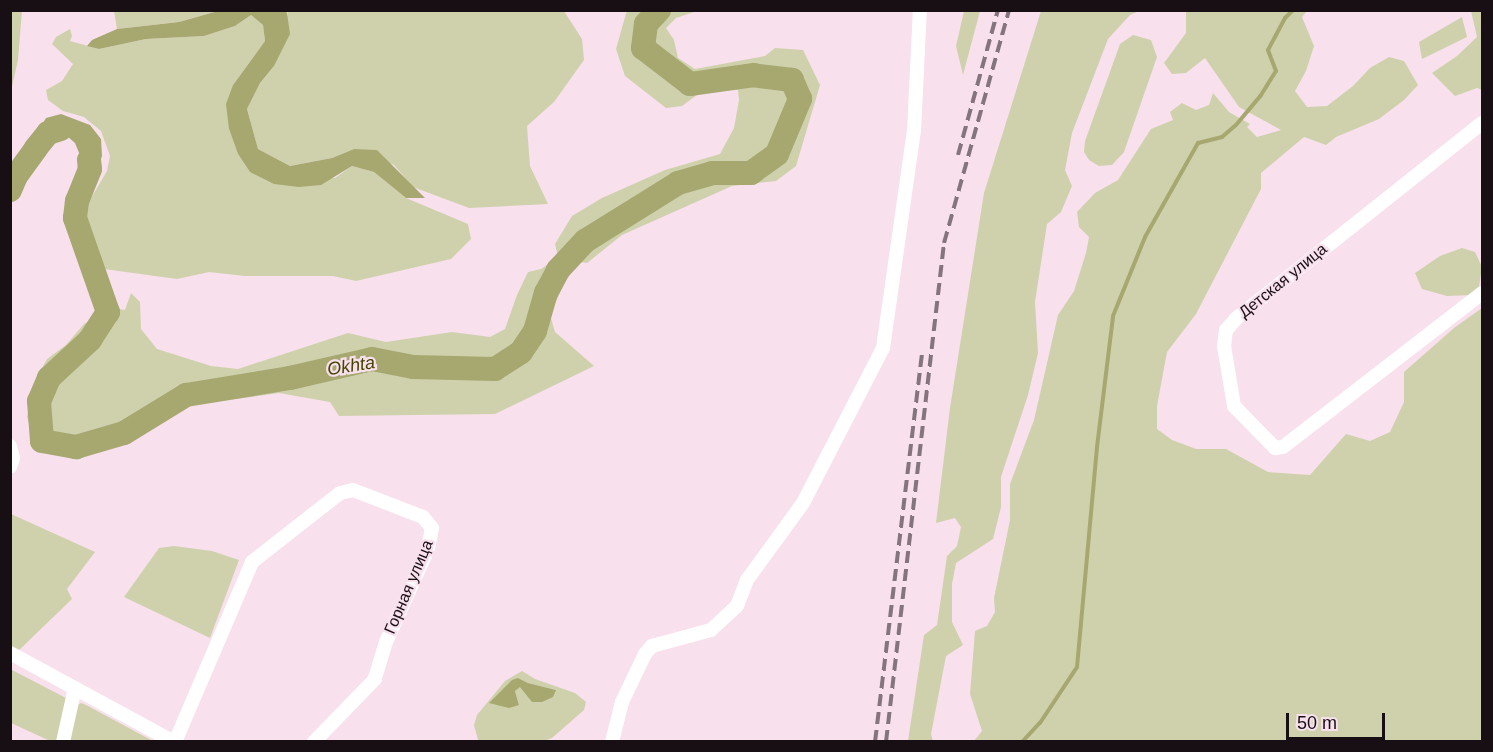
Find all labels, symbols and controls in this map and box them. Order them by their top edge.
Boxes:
street label: Детская улица [1235,240,1331,322]
water label: Okhta [326,352,376,380]
street label: Горная улица [381,537,437,637]
scale bar [1289,701,1388,739]
text: 50 m [1297,713,1337,733]

